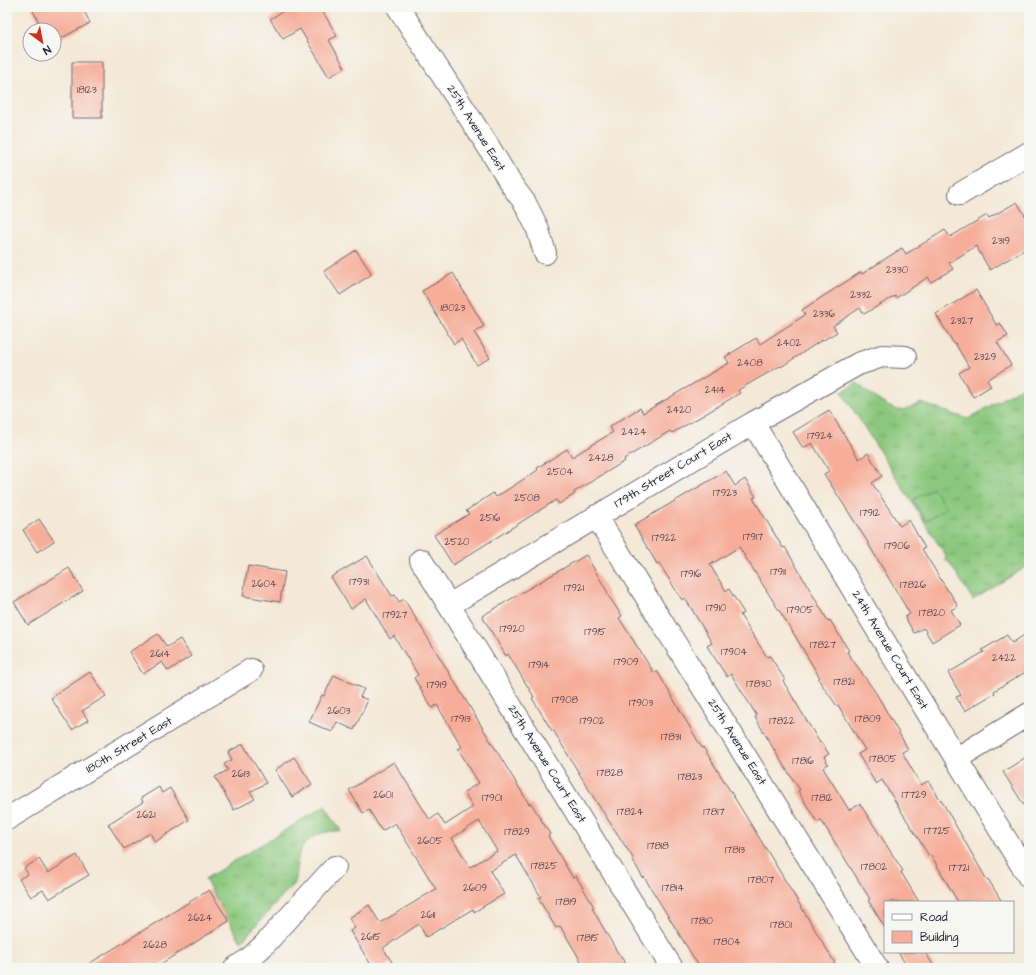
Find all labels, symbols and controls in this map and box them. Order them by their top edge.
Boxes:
north arrow [22,22,62,62]
text: N [40,42,54,58]
street label: 25th Avenue East [443,82,509,175]
house number: 18123 [77,83,97,97]
house number: 2319 [992,234,1010,248]
house number: 2330 [886,263,908,277]
house number: 2332 [850,288,872,302]
house number: 18023 [441,301,465,315]
house number: 2336 [813,307,836,321]
house number: 2327 [951,314,973,328]
house number: 2402 [777,336,802,350]
house number: 2329 [974,350,996,364]
house number: 2408 [737,356,763,370]
house number: 2414 [705,383,725,397]
house number: 2420 [667,403,691,417]
house number: 2424 [621,425,647,439]
street label: 179th Street Court East [611,428,735,512]
house number: 17924 [807,429,833,443]
house number: 2428 [589,451,614,465]
house number: 2504 [547,465,573,479]
house number: 17923 [713,486,737,500]
house number: 2508 [514,491,540,505]
house number: 17912 [860,506,880,520]
house number: 2516 [480,511,501,525]
house number: 17917 [743,530,763,544]
house number: 17922 [652,531,677,545]
house number: 2520 [445,535,469,549]
house number: 17906 [884,539,911,553]
house number: 17911 [770,565,787,579]
house number: 17916 [681,567,702,581]
house number: 17931 [349,575,369,589]
house number: 2604 [251,577,277,591]
house number: 17826 [900,578,927,592]
house number: 17921 [564,581,585,595]
street label: 24th Avenue Court East [848,587,932,713]
house number: 17910 [706,601,726,615]
house number: 17905 [787,603,813,617]
house number: 17820 [919,606,945,620]
house number: 17927 [383,608,408,622]
house number: 17920 [499,622,525,636]
house number: 17915 [584,625,606,639]
house number: 17827 [810,638,836,652]
house number: 17904 [721,645,747,659]
house number: 2614 [150,647,170,661]
house number: 2422 [992,651,1016,665]
house number: 17909 [613,655,639,669]
house number: 17914 [528,658,550,672]
house number: 17821 [834,675,855,689]
house number: 17830 [746,677,772,691]
house number: 17919 [427,678,447,692]
house number: 17908 [552,693,578,707]
house number: 17903 [629,696,653,710]
street label: 25th Avenue East [704,696,770,789]
street label: 25th Avenue Court East [504,702,590,826]
house number: 2603 [327,704,351,718]
street label: 180th Street East [82,712,176,778]
house number: 17913 [451,712,471,726]
house number: 17809 [855,712,881,726]
house number: 17902 [579,714,605,728]
house number: 17822 [769,714,795,728]
house number: 17831 [661,730,682,744]
house number: 17805 [869,752,897,766]
house number: 17816 [792,754,814,768]
house number: 17828 [597,766,624,780]
house number: 2613 [232,767,250,781]
house number: 17823 [678,770,702,784]
house number: 2601 [373,788,394,802]
house number: 17729 [902,788,927,802]
house number: 17901 [482,791,503,805]
house number: 17812 [812,791,833,805]
house number: 17824 [617,805,643,819]
house number: 17817 [703,805,725,819]
house number: 2621 [137,808,156,822]
house number: 17725 [924,824,950,838]
house number: 17829 [504,825,530,839]
house number: 2605 [417,834,443,848]
house number: 17818 [647,839,669,853]
house number: 17813 [725,843,745,857]
house number: 17825 [531,859,557,873]
house number: 17802 [861,860,887,874]
house number: 17721 [949,861,970,875]
house number: 17807 [748,873,774,887]
house number: 2609 [463,881,487,895]
house number: 17814 [662,881,684,895]
house number: 17819 [556,895,577,909]
legend [884,901,1014,953]
house number: 2611 [421,908,436,922]
text: Road [920,909,948,926]
house number: 2624 [188,911,212,925]
house number: 17810 [691,914,713,928]
house number: 17801 [770,918,792,932]
text: Building [920,929,958,947]
house number: 2615 [361,930,381,944]
house number: 17815 [577,931,599,945]
house number: 17804 [713,935,741,949]
house number: 2628 [143,938,168,952]

